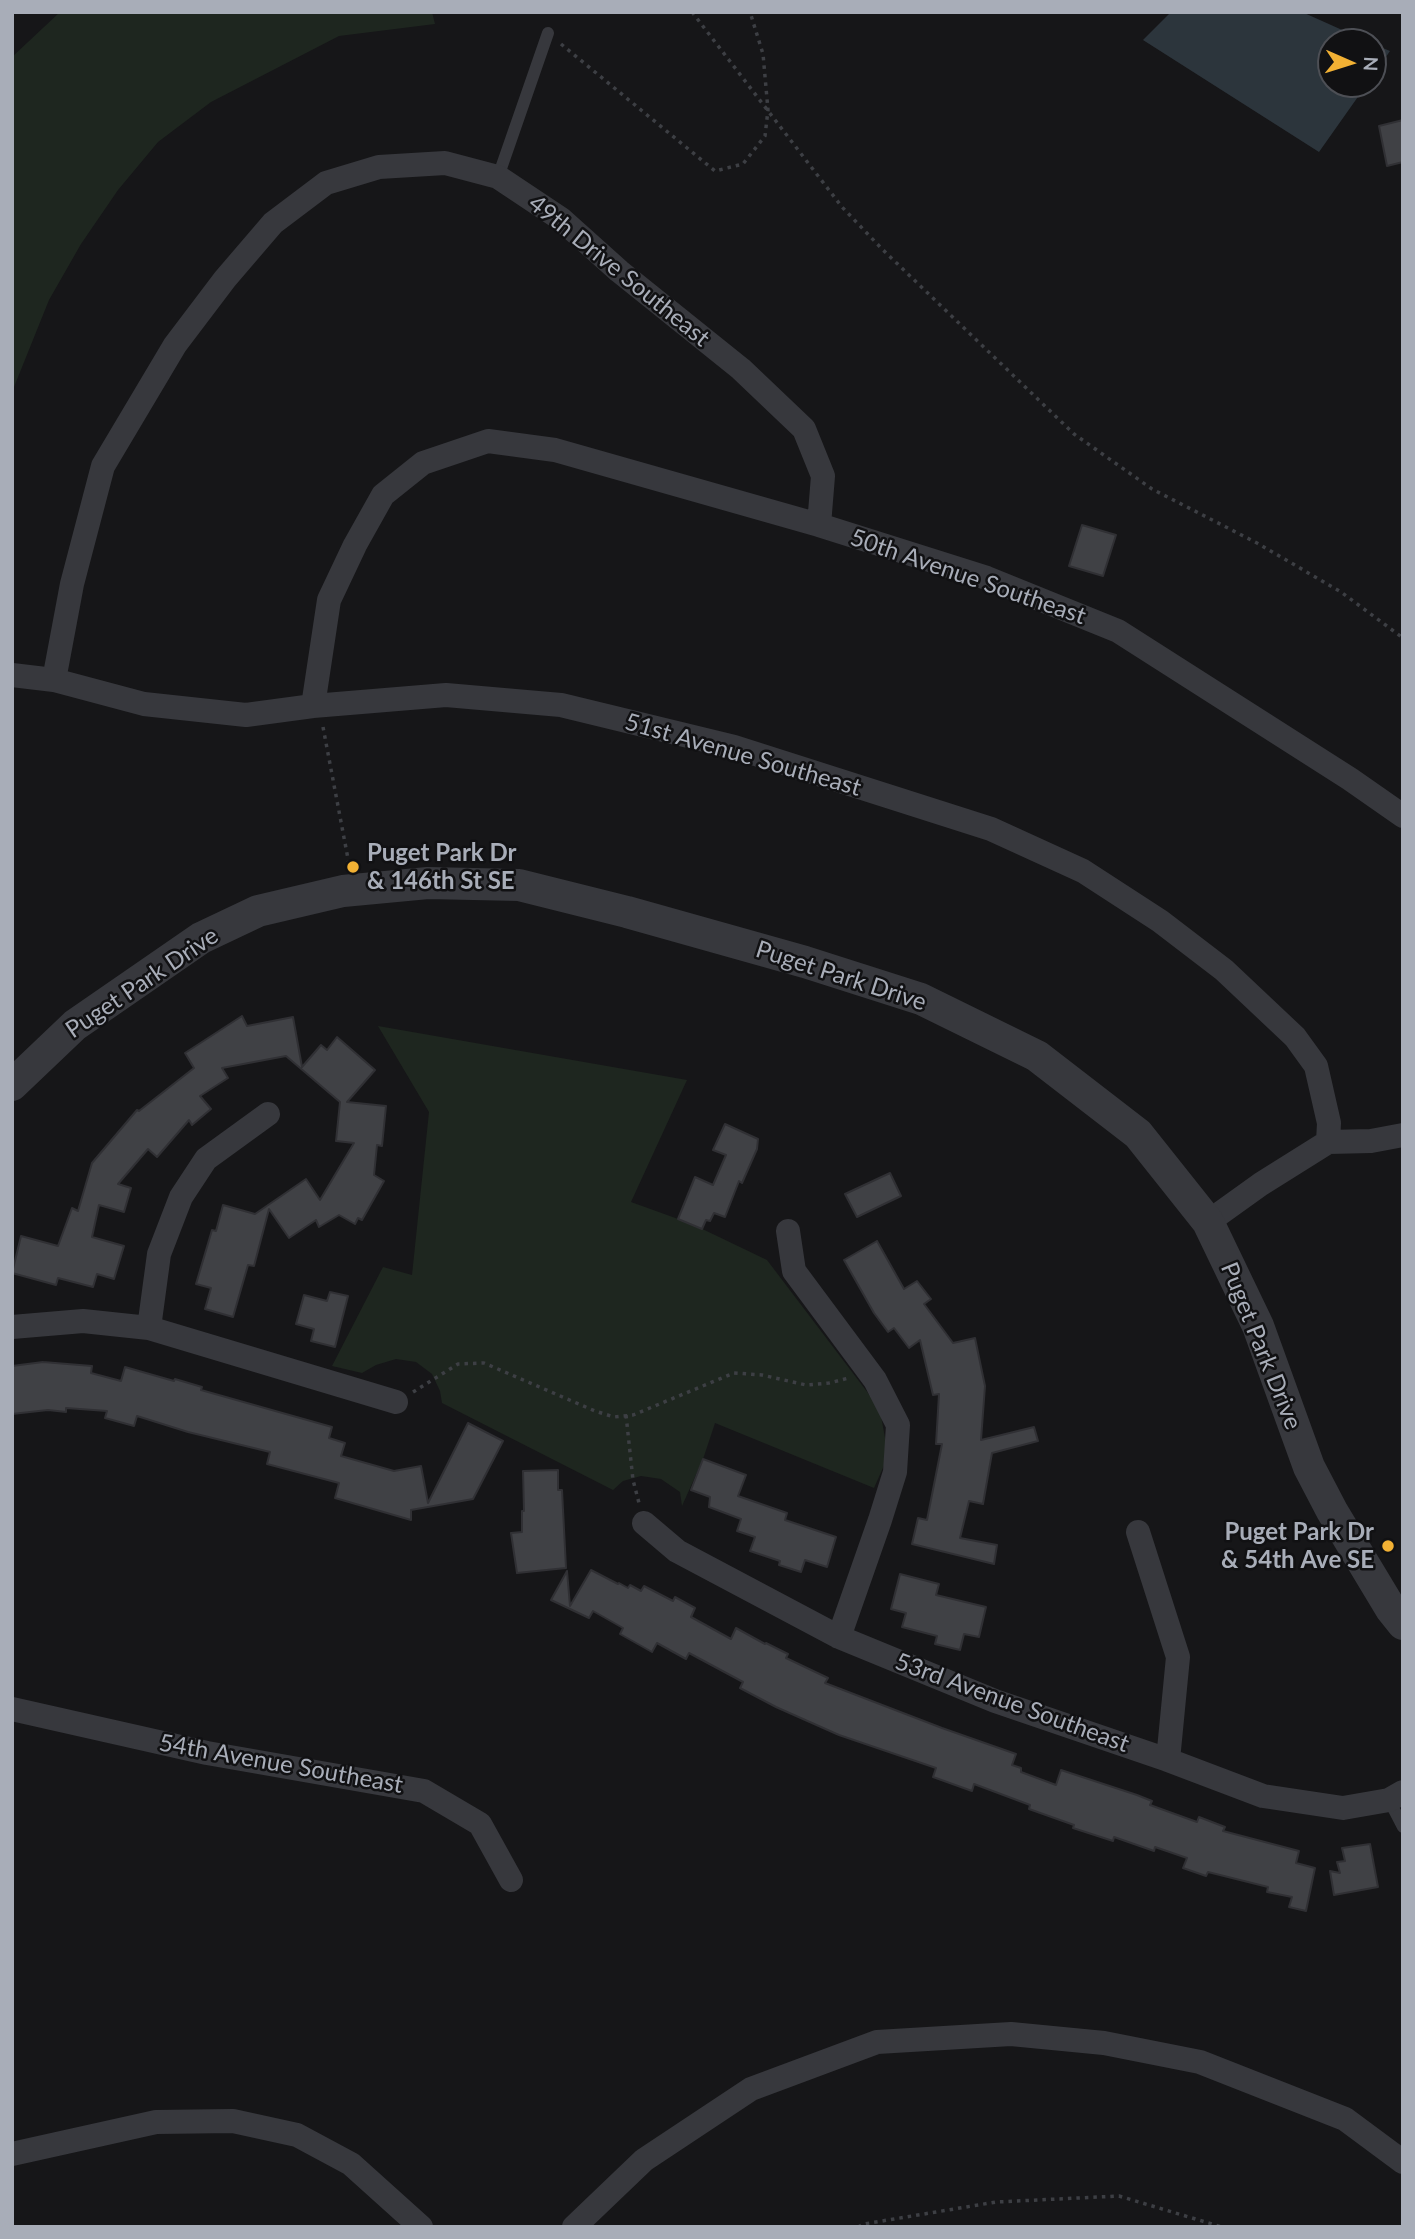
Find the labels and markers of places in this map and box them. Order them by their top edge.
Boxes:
place label: Puget Park Dr & 146th St SE [367,839,517,895]
marker: Puget Park Dr & 146th St SE [345,859,361,875]
place label: Puget Park Dr & 54th Ave SE [1221,1518,1374,1574]
marker: Puget Park Dr & 54th Ave SE [1380,1538,1396,1554]

